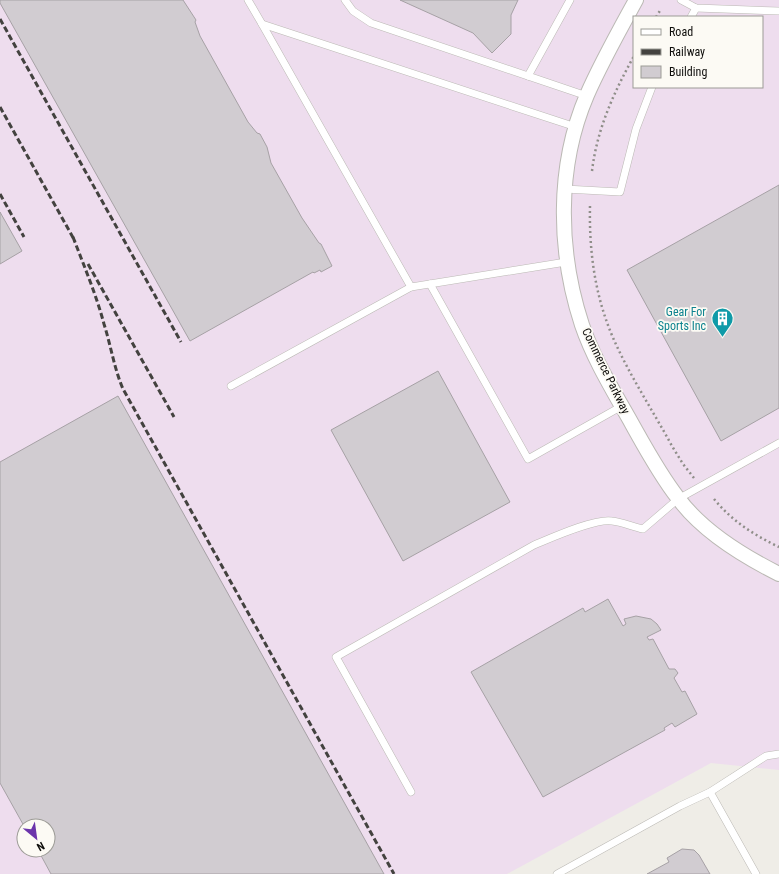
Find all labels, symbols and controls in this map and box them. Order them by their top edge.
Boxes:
legend [633,16,763,88]
text: Road [669,25,693,39]
text: Railway [669,45,705,59]
text: Building [669,65,707,79]
place label: Gear For Sports Inc [658,305,706,333]
building icon: Gear For Sports Inc [709,306,735,339]
street label: Commerce Parkway [579,326,633,416]
north arrow [16,818,56,858]
text: N [34,839,47,854]

